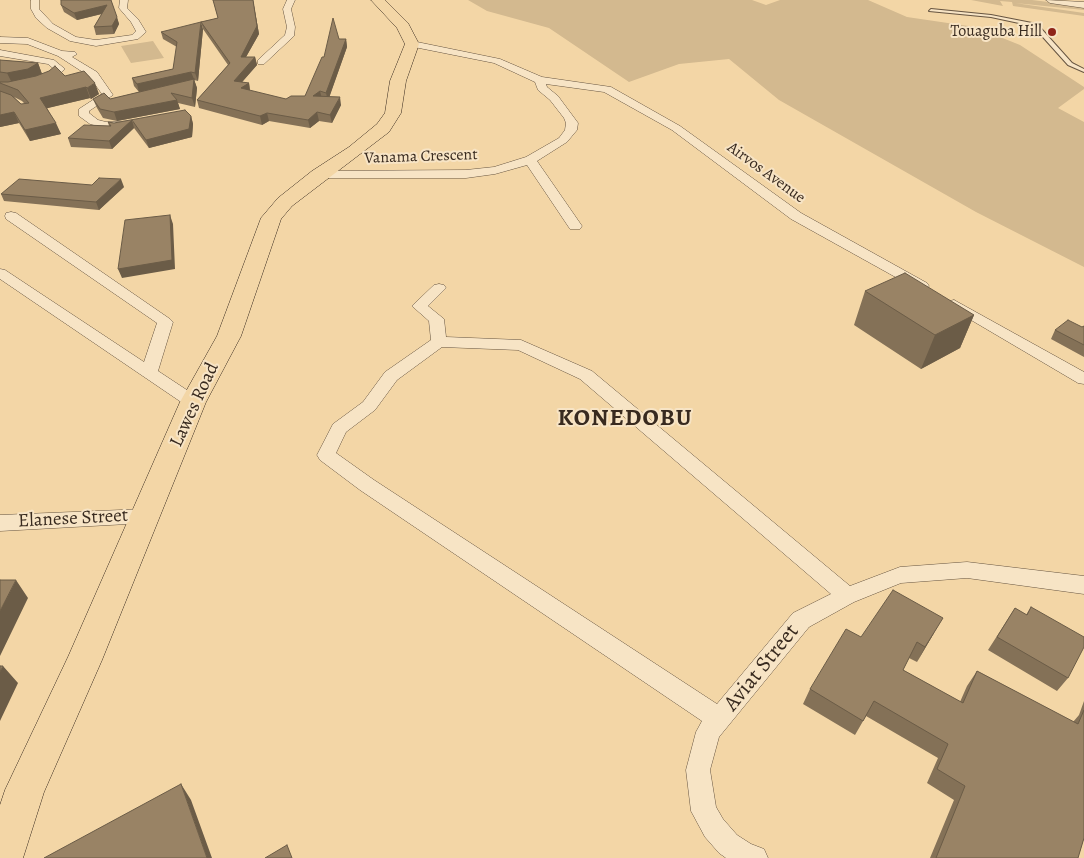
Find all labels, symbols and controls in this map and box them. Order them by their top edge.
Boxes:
place label: Touaguba Hill [950,22,1042,42]
marker: Touaguba Hill [1046,26,1058,38]
street label: Airvos Avenue [723,138,809,208]
street label: Vanama Crescent [364,145,478,169]
street label: Lawes Road [166,359,224,451]
district label: KONEDOBU [557,405,693,433]
street label: Elanese Street [17,505,129,533]
street label: Aviat Street [719,619,805,717]

